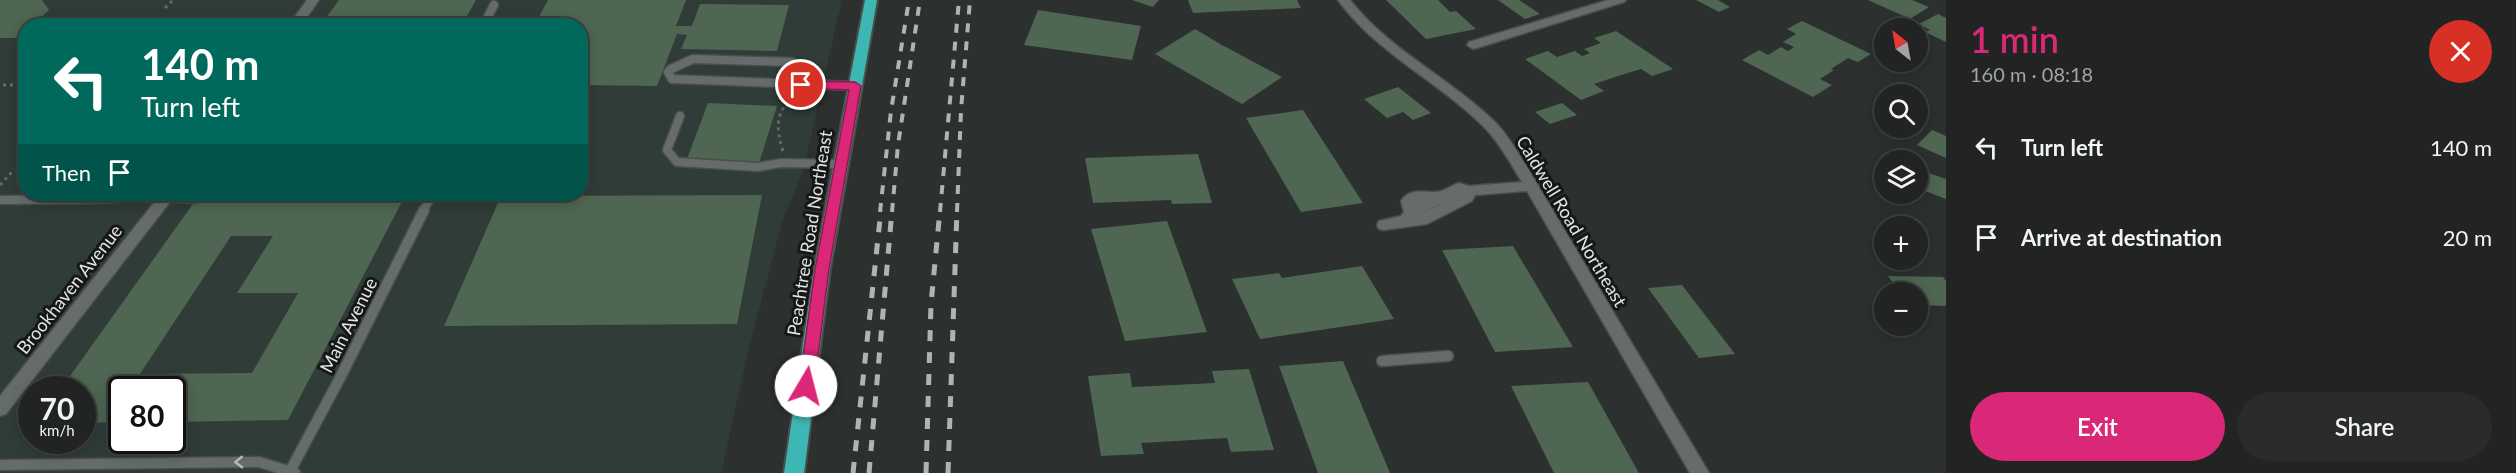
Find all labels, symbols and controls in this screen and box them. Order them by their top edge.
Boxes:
text: 1 min [1970,17,2059,61]
north arrow [1874,18,1928,72]
map controls [1874,18,1928,336]
button: close [2429,20,2492,83]
text: 140 m [141,39,259,89]
icon: left [42,42,120,120]
pin [775,59,826,110]
text: 160 m · 08:18 [1970,62,2093,86]
icon: arrive [784,68,817,101]
button: search [1874,84,1928,138]
text: Turn left [141,90,240,123]
street label: Peachtree Road Northeast [782,128,836,337]
street label: Caldwell Road Northeast [1512,131,1632,311]
icon: left [1970,131,2003,164]
text: Turn left [2021,134,2103,161]
text: 140 m [2430,134,2492,161]
button: layers [1874,150,1928,204]
icon: arrive [103,156,136,189]
text: Then [42,159,91,186]
button: + [1874,216,1928,270]
street label: Brookhaven Avenue [12,220,126,358]
icon: arrive [1970,221,2003,254]
text: Arrive at destination [2021,224,2222,251]
text: 20 m [2443,224,2492,251]
street label: Main Avenue [315,274,381,376]
button: − [1874,282,1928,336]
position arrow [774,354,838,418]
speed limit sign: 80 [108,376,186,454]
text: 70 [40,390,74,426]
button: Exit [1970,392,2225,461]
button: Share [2237,392,2492,461]
text: km/h [39,421,75,439]
one-way arrow [234,456,243,468]

